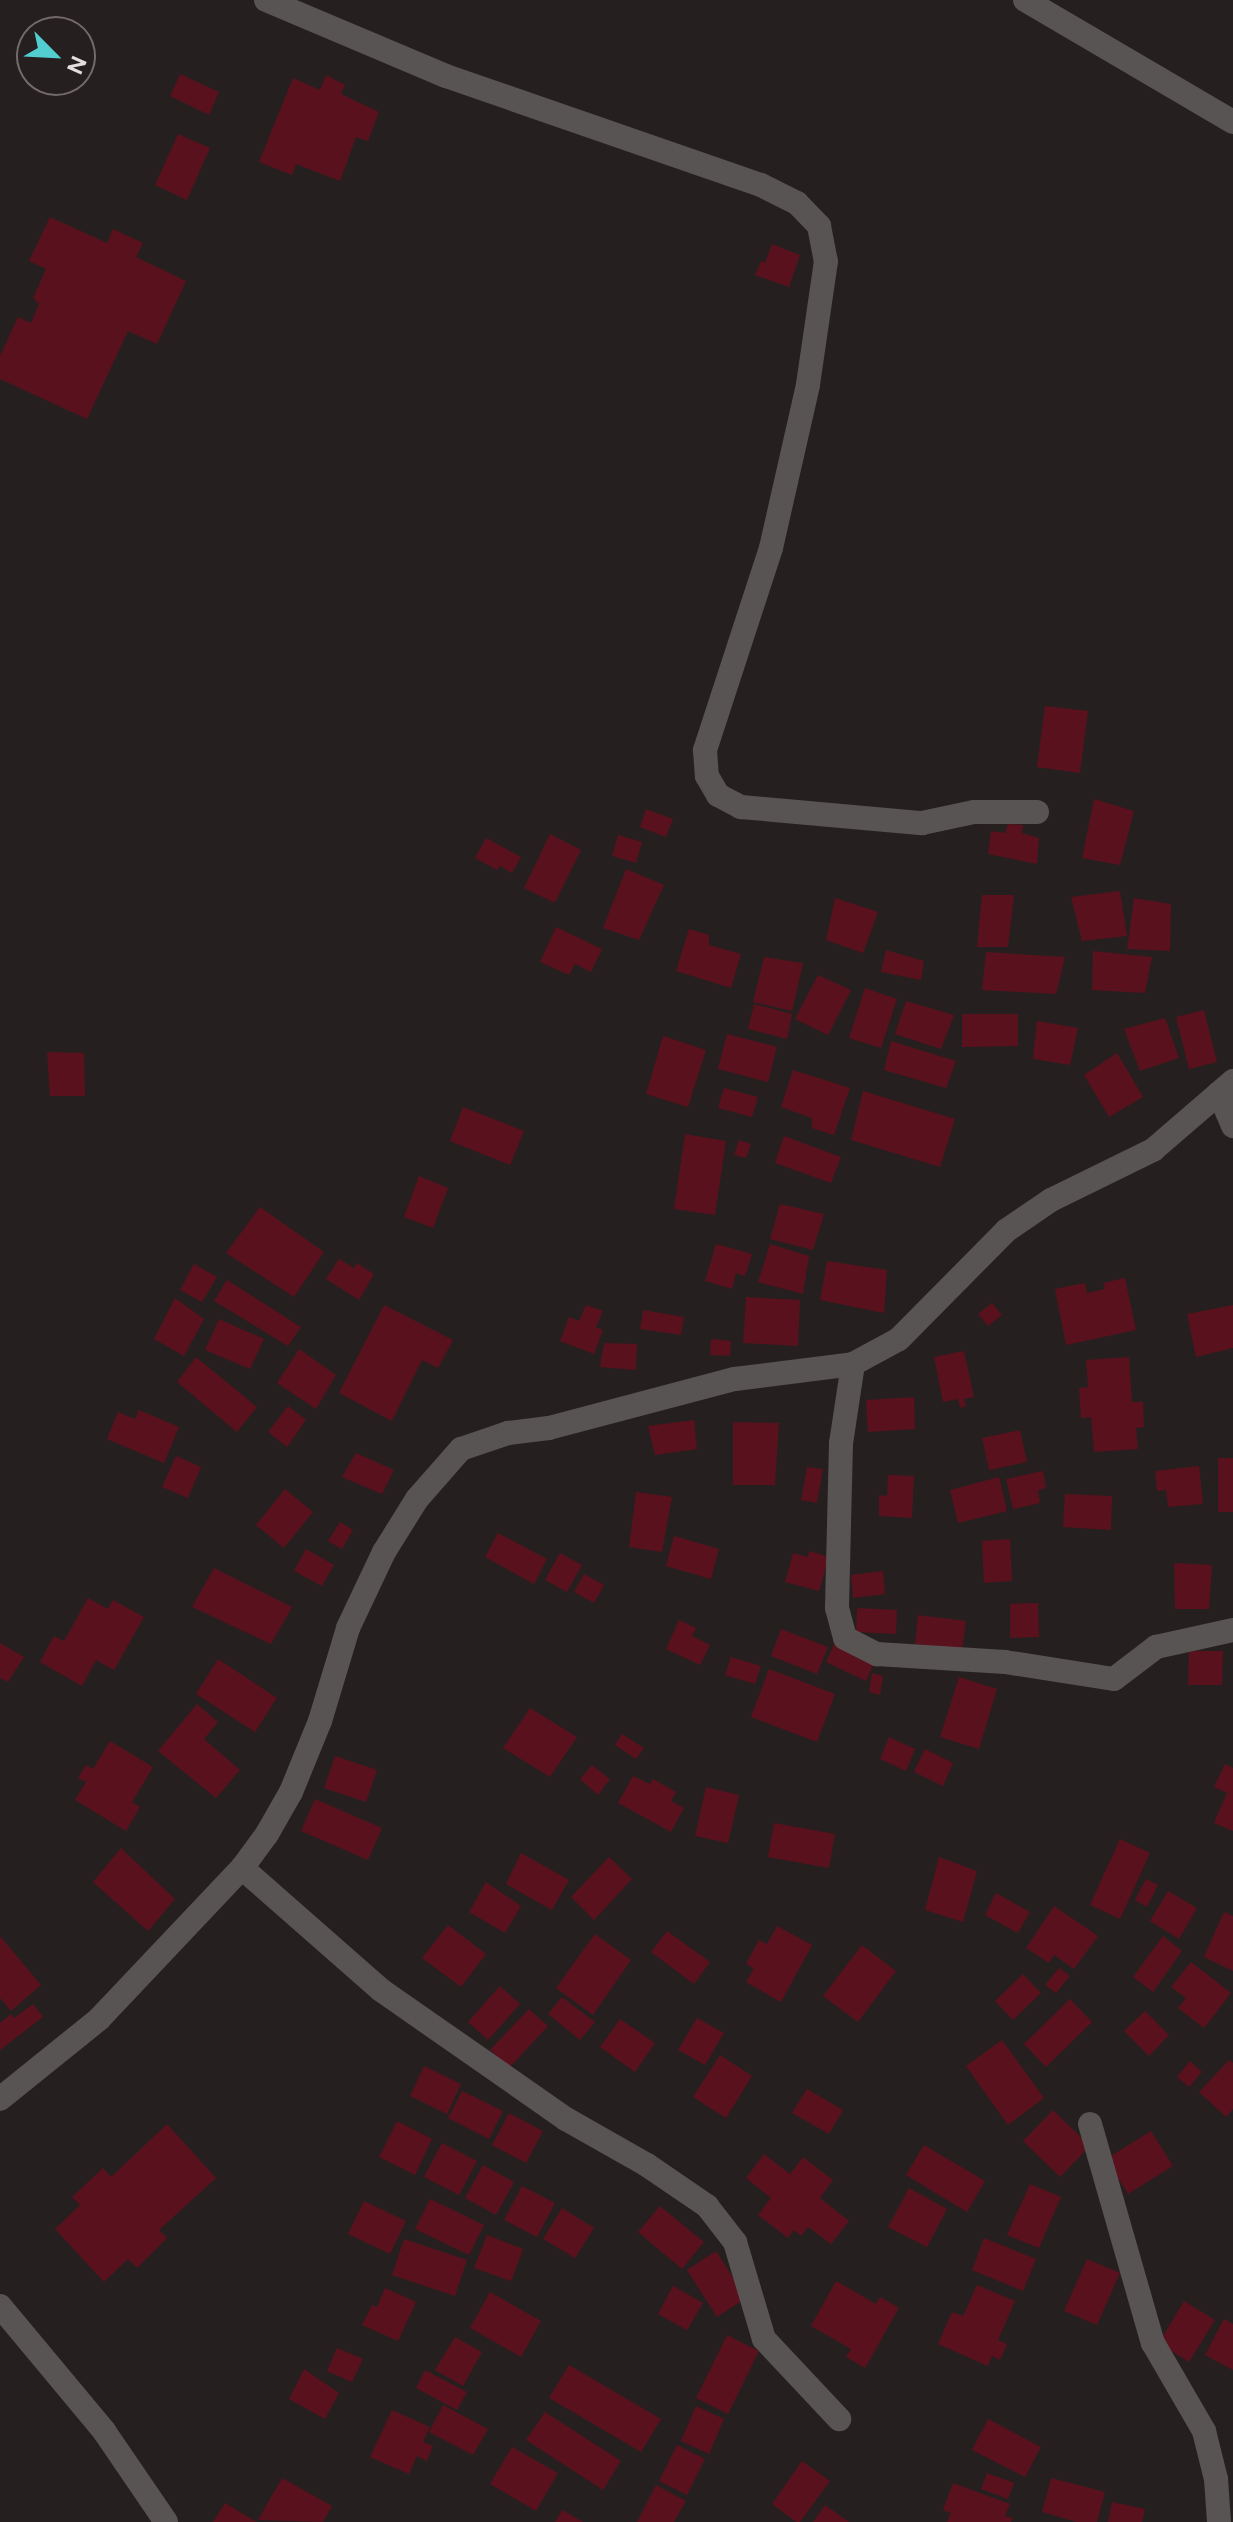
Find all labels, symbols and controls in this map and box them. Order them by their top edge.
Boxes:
north arrow [16,16,96,96]
text: N [61,52,92,78]

